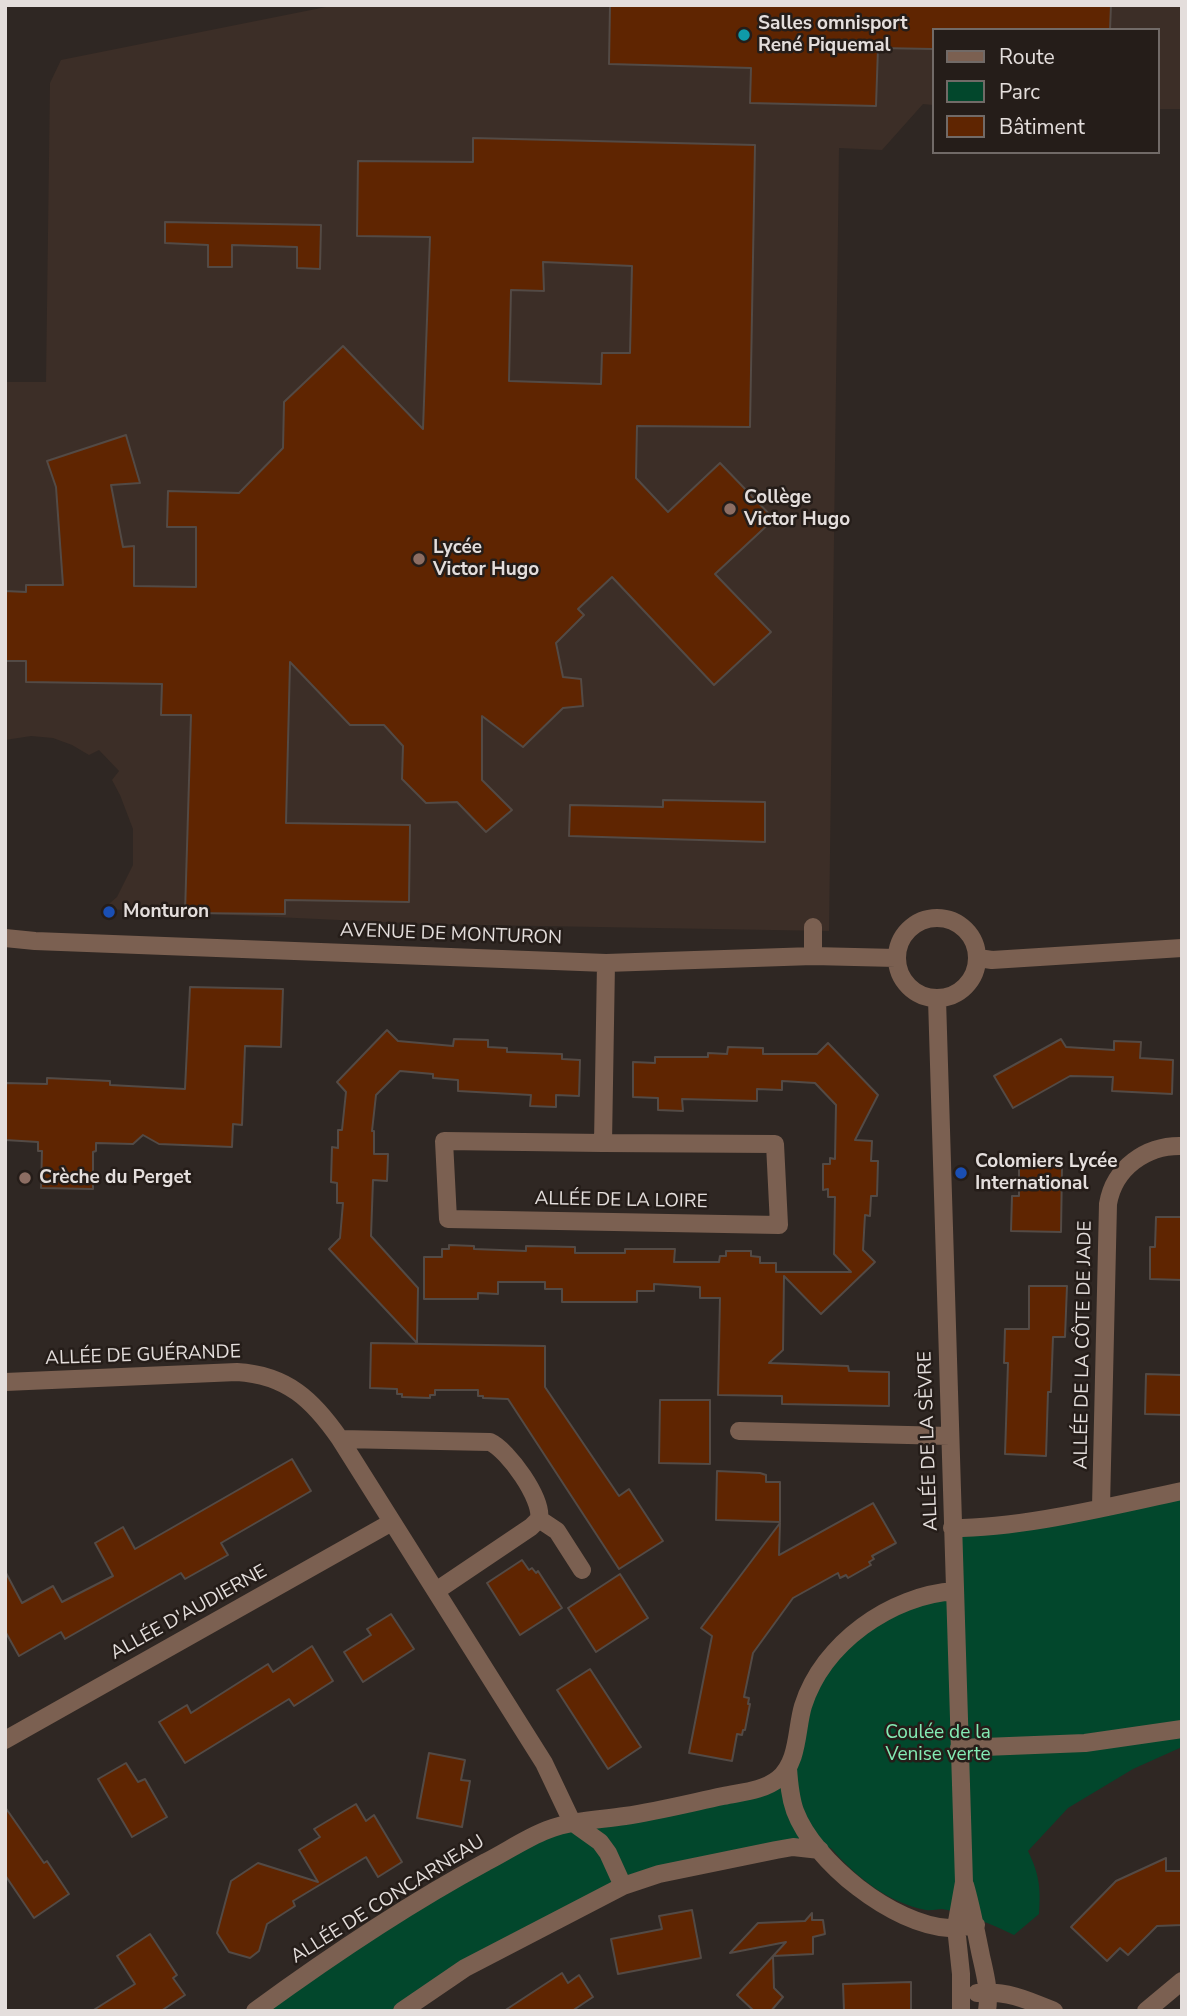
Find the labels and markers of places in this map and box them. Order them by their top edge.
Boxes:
place label: Salles omnisport René Piquemal [758,13,908,57]
marker: Salles omnisport René Piquemal [736,27,752,43]
place label: Collège Victor Hugo [744,487,850,531]
marker: Collège Victor Hugo [722,501,738,517]
place label: Lycée Victor Hugo [433,537,539,581]
marker: Lycée Victor Hugo [411,551,427,567]
place label: Monturon [123,901,209,923]
marker: Monturon [101,904,117,920]
place label: Colomiers Lycée International [975,1151,1118,1195]
marker: Colomiers Lycée International [953,1165,969,1181]
place label: Crèche du Perget [39,1167,191,1189]
marker: Crèche du Perget [17,1170,33,1186]

